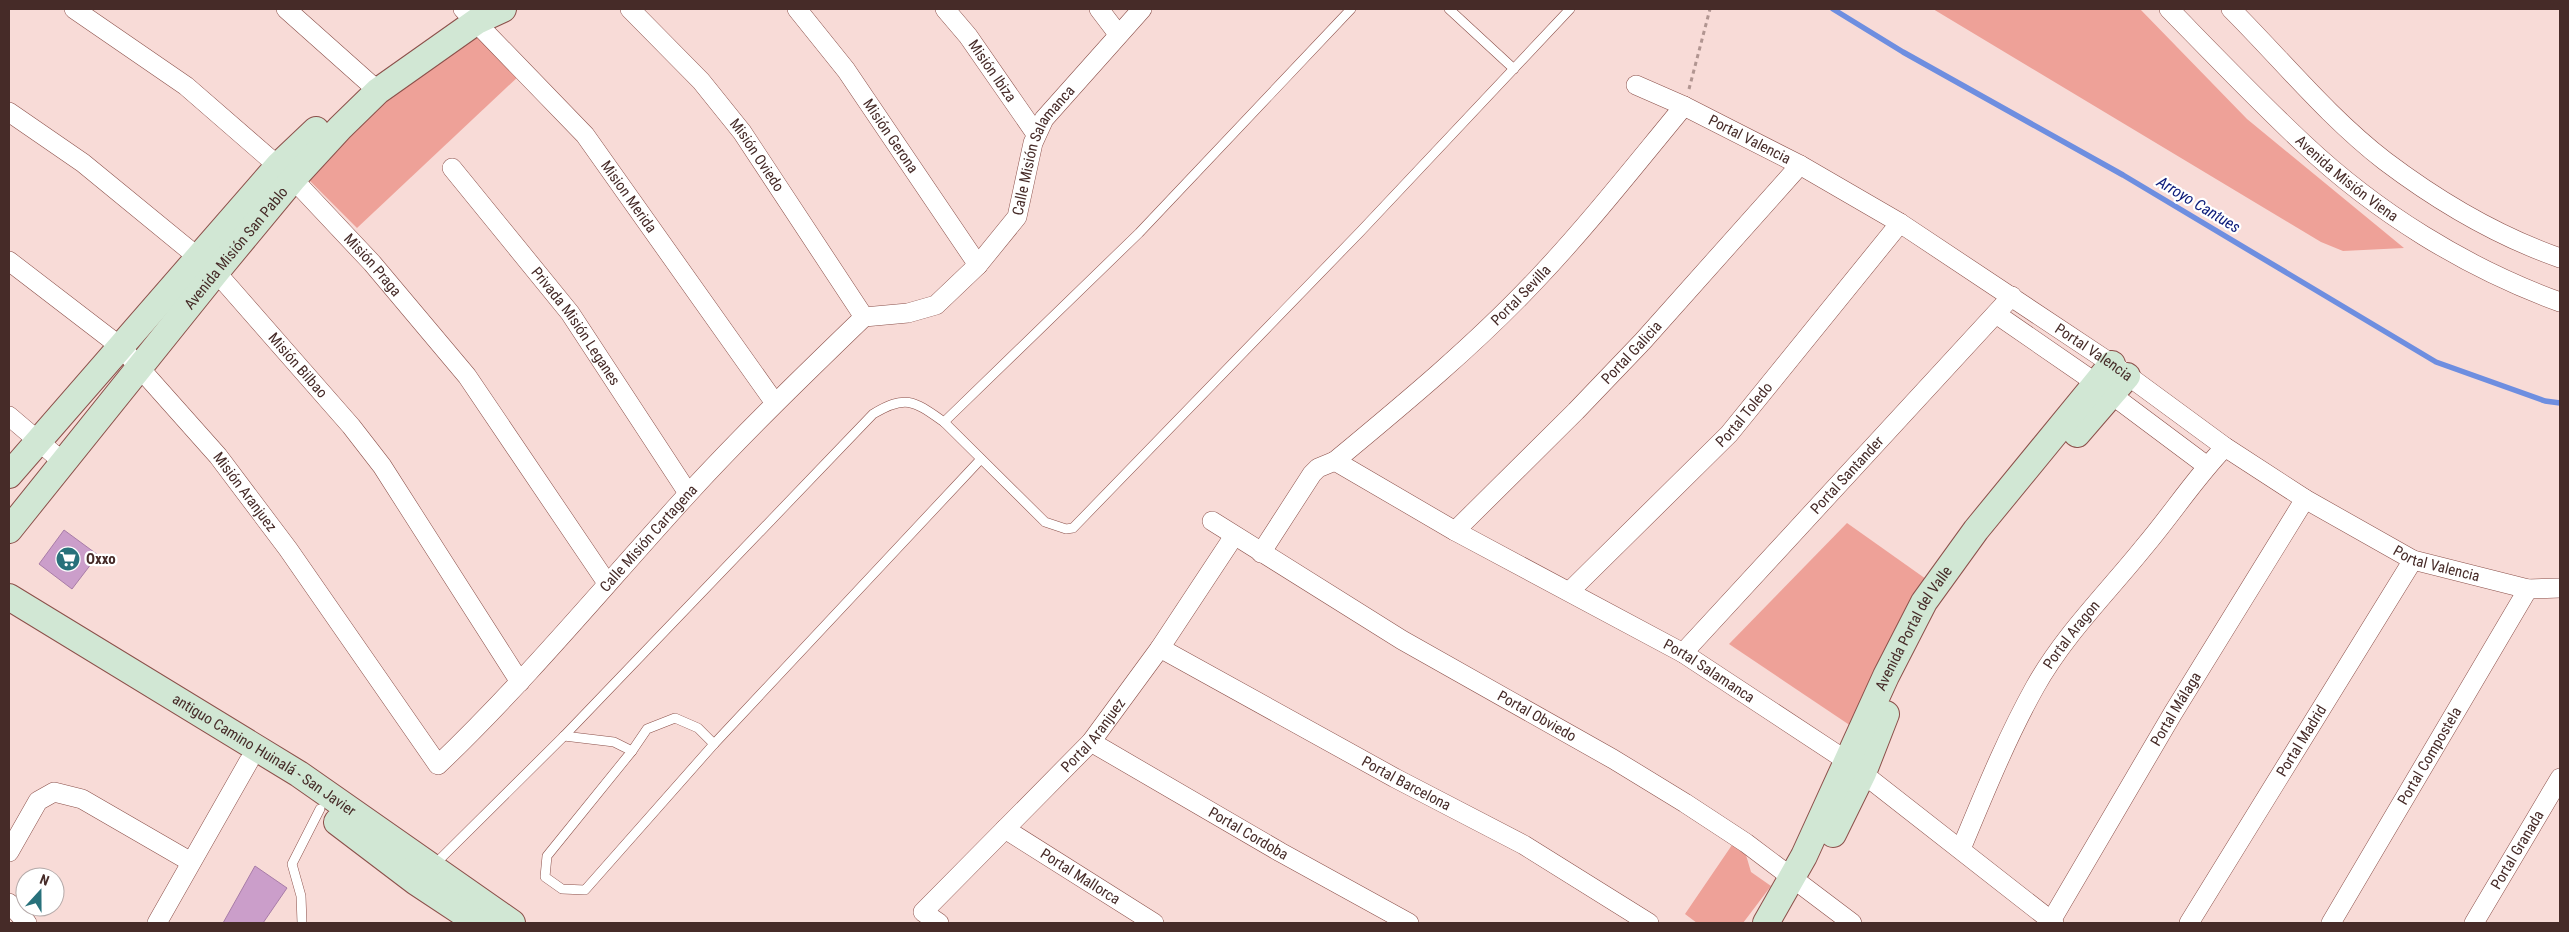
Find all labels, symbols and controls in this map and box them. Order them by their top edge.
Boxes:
street label: Misión Ibiza [964,36,1020,106]
street label: Calle Misión Salamanca [1009,82,1078,217]
street label: Misión Gerona [859,96,922,177]
street label: Portal Valencia [1705,111,1794,168]
street label: Misión Oviedo [726,115,788,195]
street label: Avenida Misión Viena [2292,132,2402,225]
street label: Mision Merida [597,157,660,236]
water label: Arroyo Cantues [2153,172,2244,237]
street label: Avenida Misión San Pablo [181,183,292,313]
street label: Misión Praga [340,230,405,300]
street label: Portal Sevilla [1487,261,1555,329]
street label: Privada Misión Leganes [527,263,624,389]
street label: Portal Galicia [1598,317,1665,388]
street label: Portal Valencia [2052,320,2136,385]
street label: Misión Bilbao [265,329,331,402]
street label: Portal Toledo [1712,379,1776,451]
street label: Portal Santander [1807,432,1888,518]
street label: Misión Aranjuez [209,448,281,535]
street label: Calle Misión Cartagena [596,481,701,596]
street label: Portal Valencia [2390,542,2482,585]
supermarket icon: Oxxo [55,546,81,572]
place label: Oxxo [86,550,116,568]
street label: Avenida Portal del Valle [1872,563,1956,693]
street label: Portal Aragon [2039,597,2104,672]
street label: Portal Salamanca [1660,635,1758,707]
street label: Portal Málaga [2147,669,2205,749]
street label: Portal Obviedo [1494,687,1579,745]
street label: antiguo Camino Huinalá - San Javier [169,690,360,820]
street label: Portal Aranjuez [1057,695,1129,776]
street label: Portal Madrid [2273,702,2330,780]
street label: Portal Compostela [2394,704,2465,808]
street label: Portal Barcelona [1358,752,1454,814]
street label: Portal Cordoba [1205,803,1291,864]
street label: Portal Granada [2487,807,2548,893]
street label: Portal Mallorca [1037,845,1123,908]
north arrow [15,867,65,917]
text: N [38,871,52,889]

